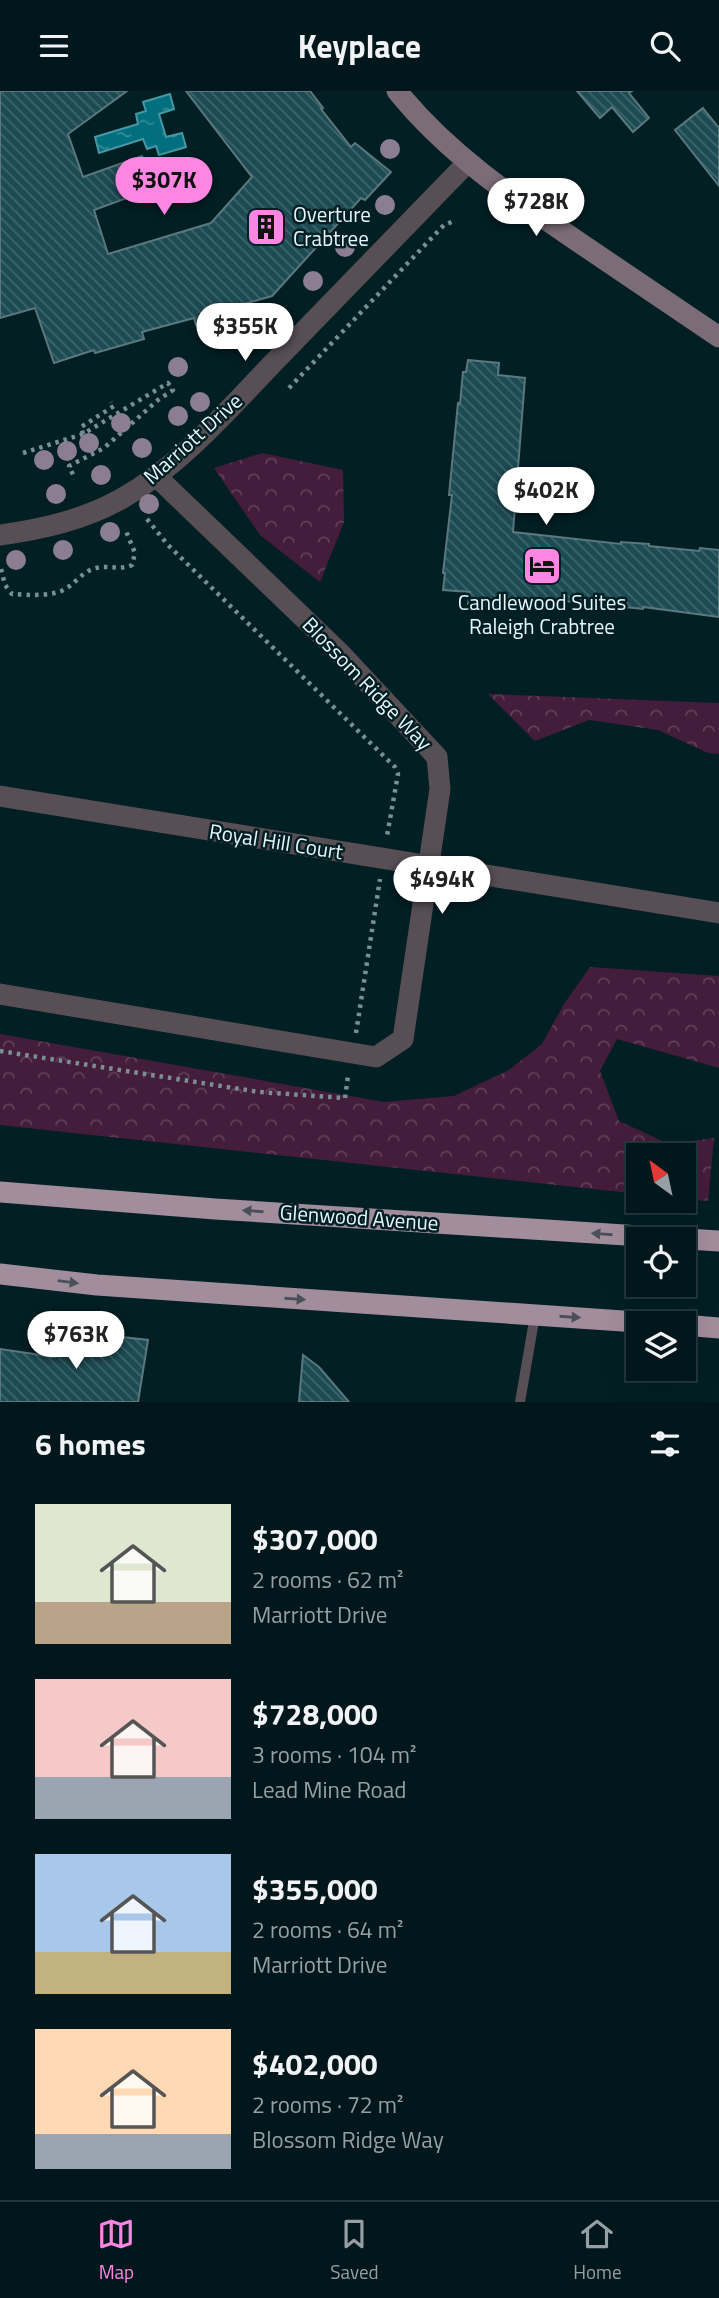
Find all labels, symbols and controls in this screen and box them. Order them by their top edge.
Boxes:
text: Keyplace [298,22,421,70]
icon: menu [35,27,73,65]
icon: search [646,27,684,65]
pin: $307K [115,157,213,217]
text: $307K [131,162,197,197]
pin: $728K [487,179,585,238]
text: $728K [503,183,569,218]
place label: Overture Crabtree [293,198,371,254]
building icon: Overture Crabtree [245,206,287,248]
pin: $355K [196,303,294,363]
text: $355K [212,308,278,343]
street label: Marriott Drive [136,385,249,491]
pin: $402K [497,467,595,527]
text: $402K [513,472,579,507]
hotel icon: Candlewood Suites Raleigh Crabtree [521,545,563,587]
place label: Candlewood Suites Raleigh Crabtree [458,586,626,642]
street label: Blossom Ridge Way [295,609,440,757]
street label: Royal Hill Court [207,815,346,867]
pin: $494K [393,857,491,916]
text: $494K [409,861,475,896]
north arrow [626,1143,696,1213]
map controls [626,1143,696,1381]
street label: Glenwood Avenue [279,1195,440,1239]
one-way arrow [241,1205,263,1216]
button: locate [626,1227,696,1297]
one-way arrow [591,1228,613,1239]
one-way arrow [57,1276,79,1287]
one-way arrow [284,1293,306,1304]
pin: $763K [27,1311,125,1371]
button: layers [626,1311,696,1381]
one-way arrow [560,1312,582,1323]
text: $763K [43,1316,109,1351]
text: 6 homes [35,1421,146,1467]
icon: filters [646,1425,684,1463]
text: $307,000 [252,1516,378,1562]
icon: home [91,1532,175,1616]
text: 2 rooms · 62 m² [252,1562,403,1597]
text: Marriott Drive [252,1597,387,1632]
text: $728,000 [252,1691,378,1737]
icon: home [91,1707,175,1791]
text: 3 rooms · 104 m² [252,1737,416,1772]
text: Lead Mine Road [252,1772,406,1807]
text: $355,000 [252,1866,378,1912]
icon: home [91,1882,175,1966]
text: 2 rooms · 64 m² [252,1912,403,1947]
text: Marriott Drive [252,1947,387,1982]
text: $402,000 [252,2041,378,2087]
icon: home [91,2057,175,2141]
text: 2 rooms · 72 m² [252,2087,403,2122]
text: Blossom Ridge Way [252,2122,444,2157]
tab: Map [97,2215,135,2286]
tab: Saved [330,2215,379,2286]
tab: Home [573,2215,622,2286]

